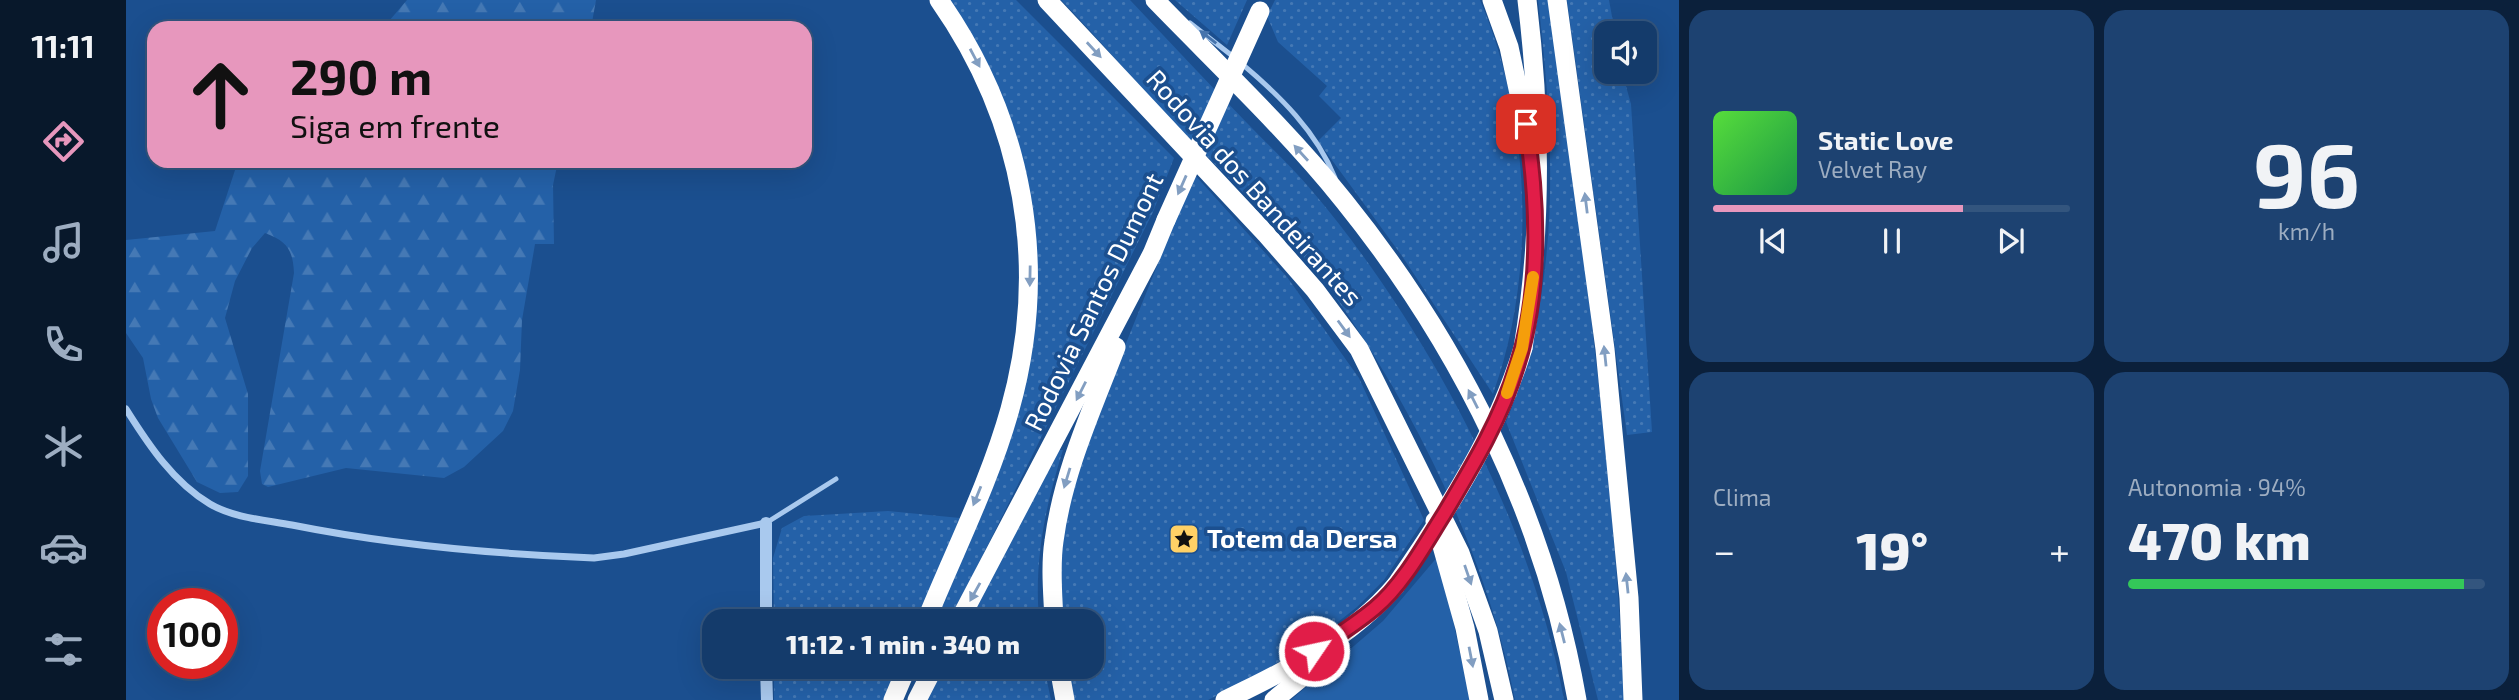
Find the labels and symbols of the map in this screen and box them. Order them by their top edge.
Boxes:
one-way arrow [1200,29,1218,44]
one-way arrow [1086,41,1103,58]
one-way arrow [969,48,980,68]
street label: Rodovia dos Bandeirantes [1141,63,1369,311]
pin [1496,94,1556,154]
one-way arrow [1293,144,1309,162]
street label: Rodovia Santos Dumont [1017,167,1169,435]
one-way arrow [1176,175,1188,195]
one-way arrow [1580,192,1591,214]
one-way arrow [1024,265,1036,287]
one-way arrow [1336,319,1351,337]
one-way arrow [1600,345,1611,367]
one-way arrow [1075,381,1086,401]
one-way arrow [1468,389,1479,409]
one-way arrow [1062,468,1072,489]
one-way arrow [972,485,983,506]
place icon: Totem da Dersa [1167,522,1201,556]
place label: Totem da Dersa [1207,522,1397,553]
one-way arrow [1463,564,1474,585]
one-way arrow [1621,572,1632,594]
one-way arrow [969,583,981,602]
speed limit sign: 100 [147,588,238,679]
position arrow [1277,614,1351,688]
one-way arrow [1556,622,1567,644]
one-way arrow [1465,646,1476,668]

